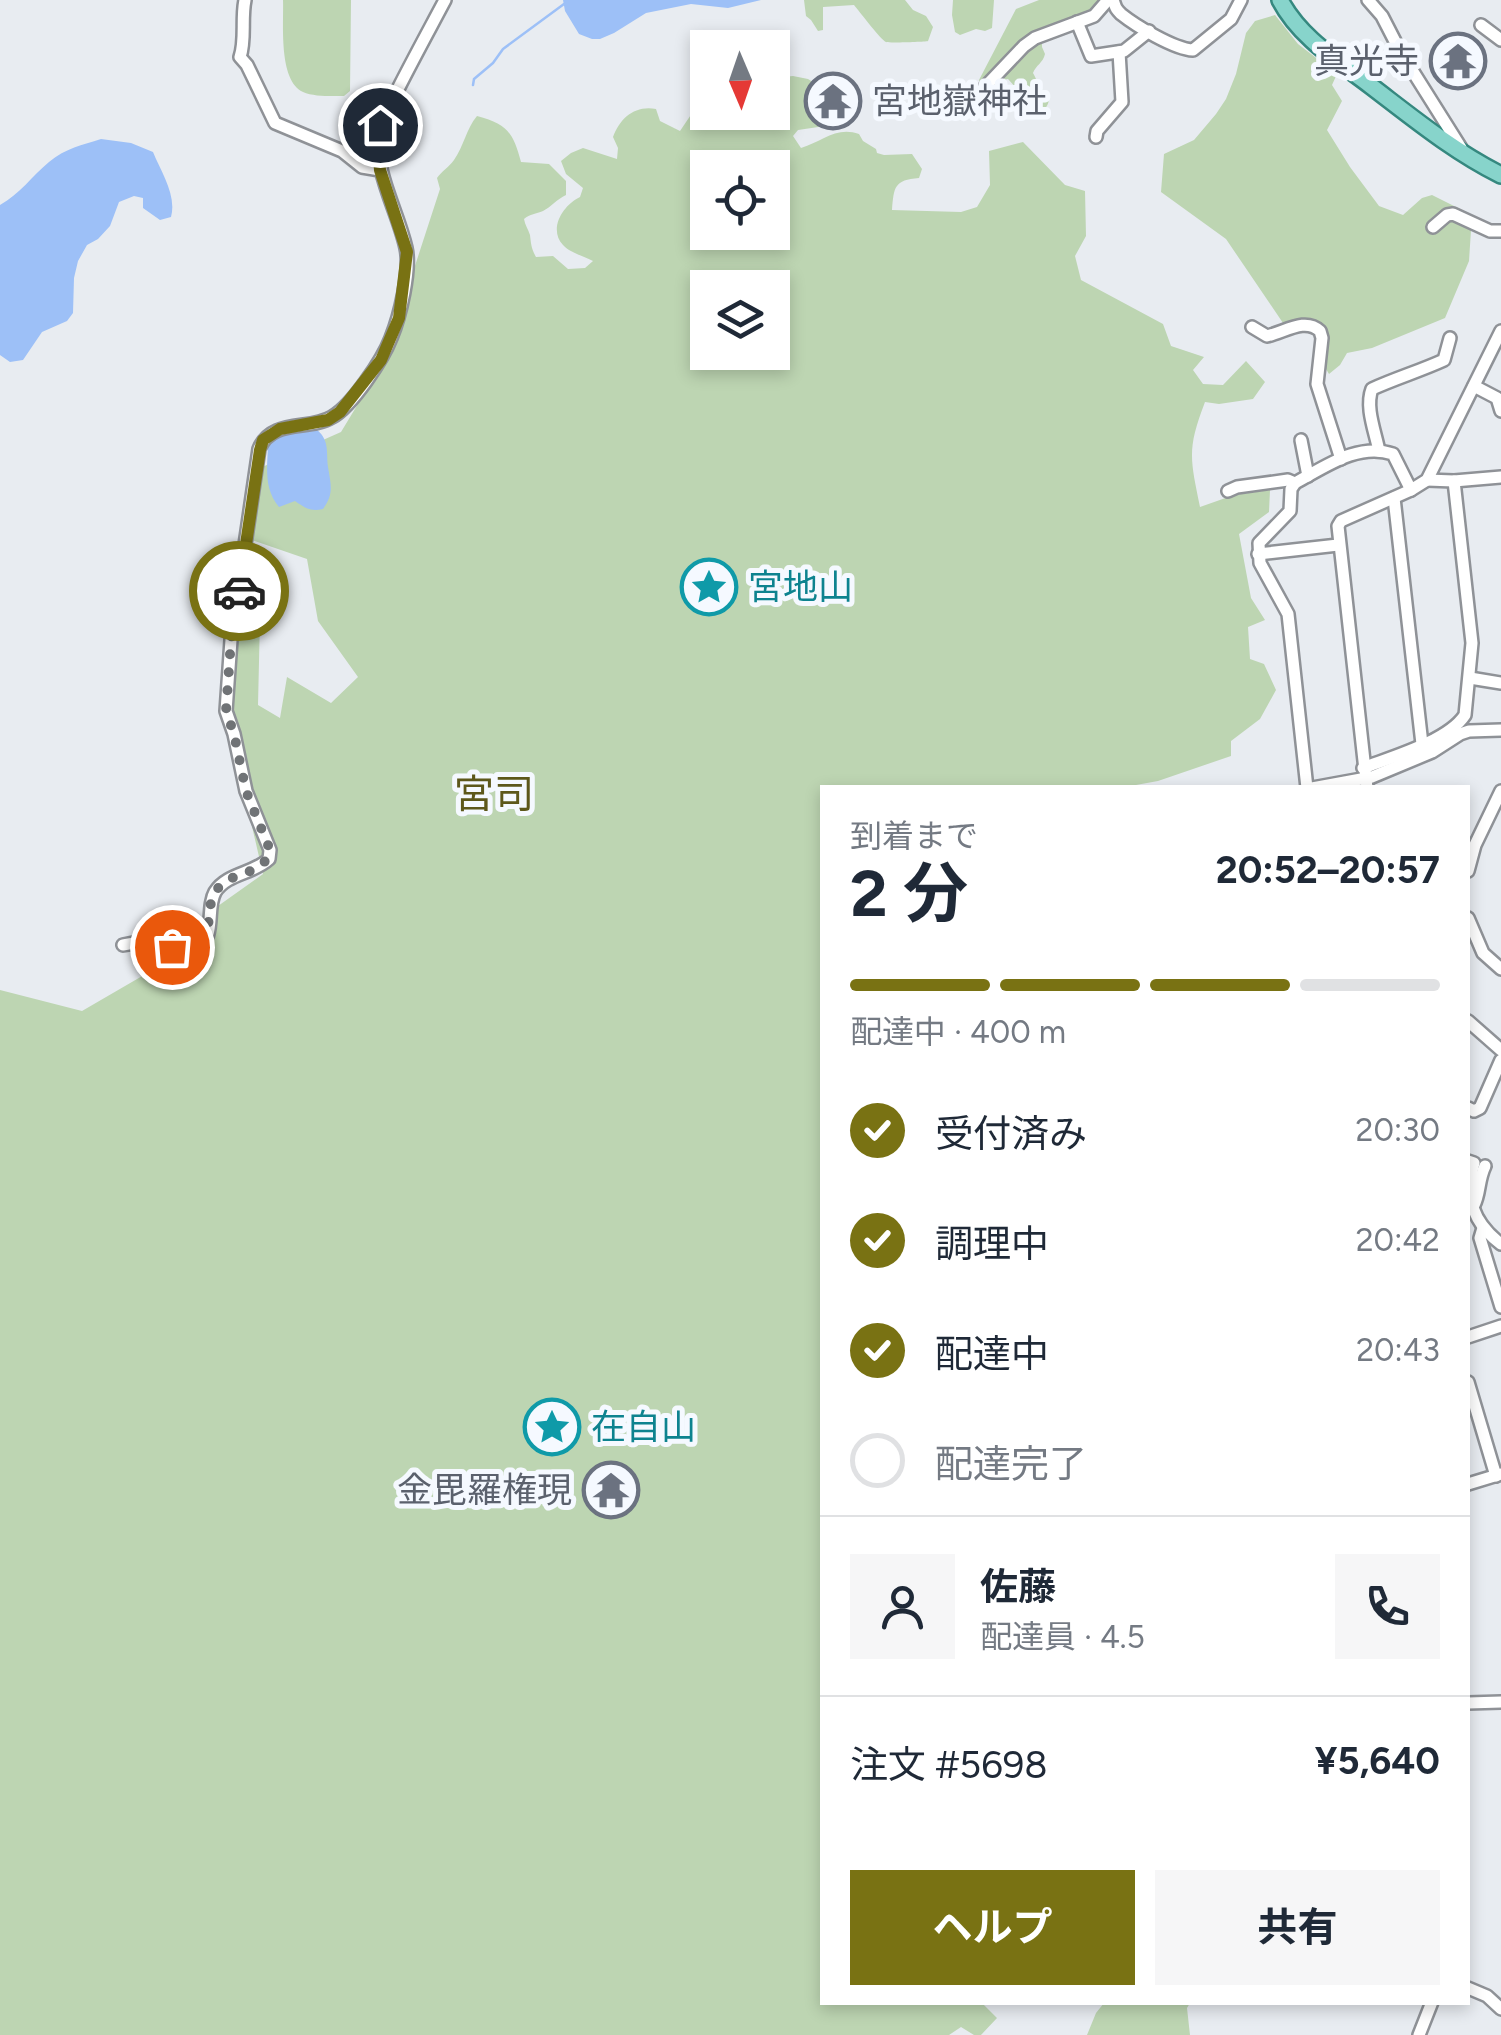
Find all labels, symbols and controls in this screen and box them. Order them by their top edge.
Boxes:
north arrow [690,30,790,130]
map controls [690,30,790,370]
temple icon: 真光寺 [1428,31,1488,91]
place label: 真光寺 [1314,40,1419,82]
temple icon: 宮地嶽神社 [803,71,863,131]
place label: 宮地嶽神社 [872,80,1047,122]
pin [338,83,423,168]
icon: home [353,98,408,153]
button: locate [690,150,790,250]
button: layers [690,270,790,370]
courier [189,541,289,641]
place icon: 宮地山 [679,557,739,617]
icon: car [212,564,267,619]
place label: 宮地山 [748,566,853,608]
district label: 宮司 [454,770,534,818]
text: 到着まで [850,817,978,855]
text: 20:52–20:57 [1216,847,1440,893]
text: 2 分 [850,854,968,932]
pin [130,905,215,990]
icon: bag [145,920,200,975]
text: 配達中 · 400 m [850,1013,1066,1051]
icon: check [850,1103,905,1158]
text: 受付済み [935,1111,1087,1157]
text: 20:30 [1356,1111,1440,1149]
icon: check [850,1213,905,1268]
text: 調理中 [935,1221,1049,1267]
text: 20:42 [1356,1221,1440,1259]
icon: check [850,1323,905,1378]
text: 配達中 [935,1331,1049,1377]
text: 20:43 [1356,1331,1440,1369]
place icon: 在自山 [522,1397,582,1457]
place label: 在自山 [591,1406,696,1448]
text: 配達完了 [935,1441,1087,1487]
temple icon: 金毘羅権現 [581,1460,641,1520]
place label: 金毘羅権現 [397,1469,572,1511]
button: person [850,1554,955,1659]
button: phone [1335,1554,1440,1659]
text: 佐藤 [980,1564,1056,1610]
text: 配達員 · 4.5 [980,1618,1145,1656]
text: ¥5,640 [1315,1738,1440,1784]
text: 注文 #5698 [850,1742,1048,1788]
button: ヘルプ [850,1870,1135,1985]
button: 共有 [1155,1870,1440,1985]

